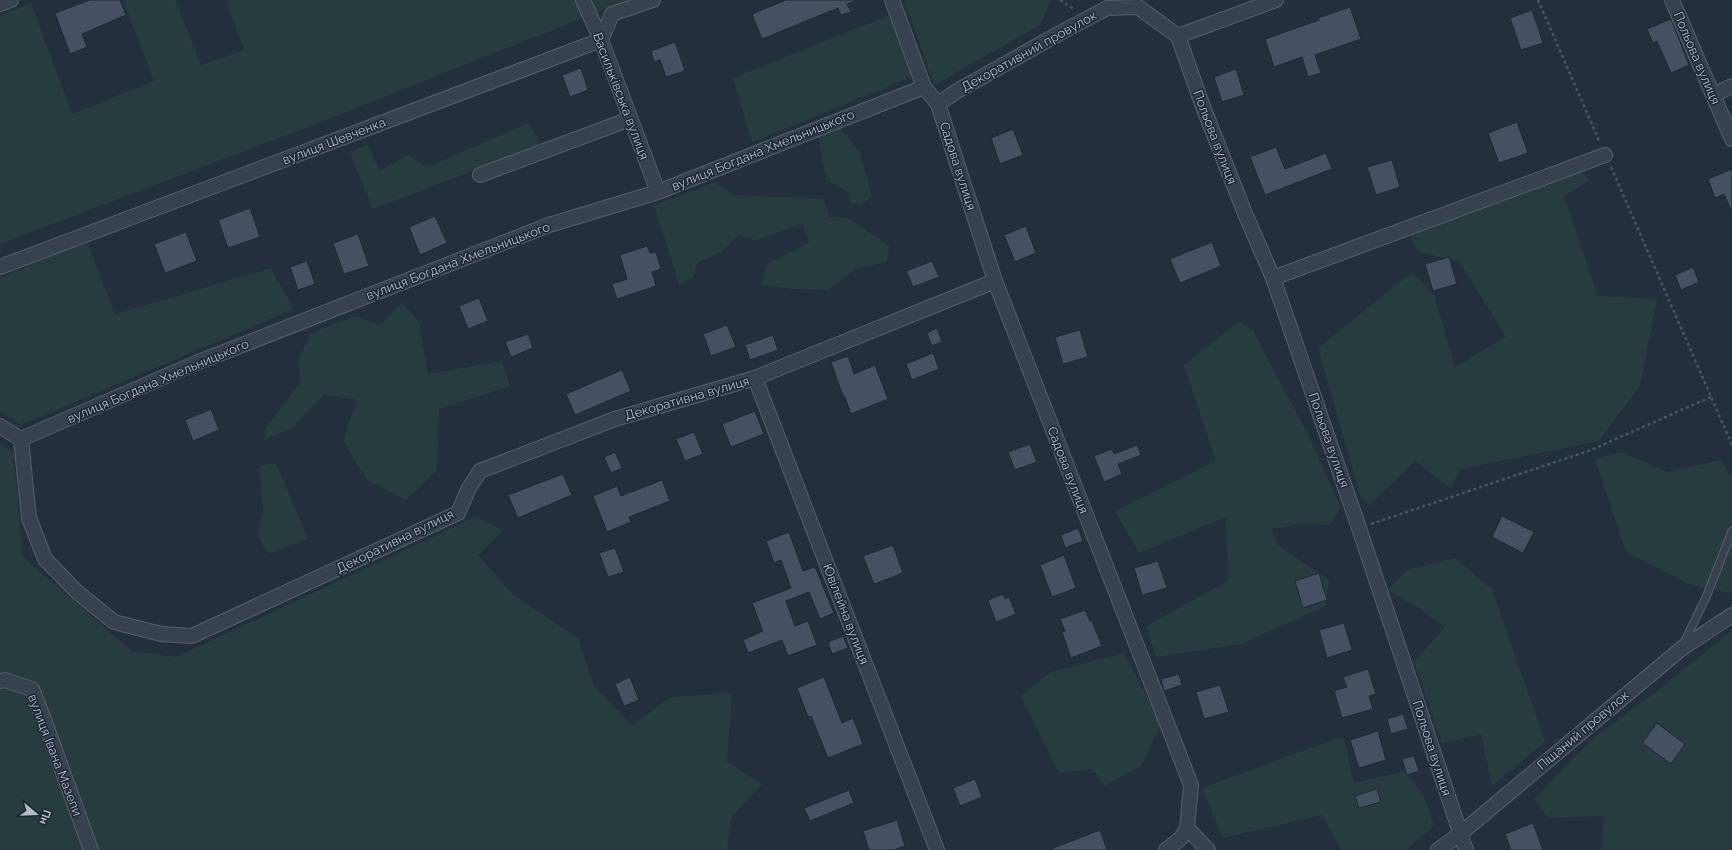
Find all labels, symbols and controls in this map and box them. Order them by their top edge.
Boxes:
street label: Декоративний провулок [959,7,1100,95]
street label: Польова вулиця [1671,9,1723,107]
street label: Васильківська вулиця [590,30,652,162]
street label: Польова вулиця [1190,88,1240,186]
street label: вулиця Богдана Хмельницького [669,106,857,194]
street label: вулиця Шевченка [280,114,388,168]
street label: Садова вулиця [937,120,979,212]
street label: вулиця Богдана Хмельницького [364,219,552,303]
street label: вулиця Богдана Хмельницького [65,336,251,426]
street label: Декоративна вулиця [623,373,751,423]
street label: Польова вулиця [1306,391,1352,489]
street label: Садова вулиця [1045,424,1091,516]
street label: Декоративна вулиця [334,506,456,576]
street label: Ювілейна вулиця [820,562,872,666]
street label: Піщаний провулок [1534,687,1632,773]
street label: вулиця Івана Мазепи [25,692,85,818]
street label: Польова вулиця [1410,698,1454,798]
north arrow [16,794,56,834]
text: Пн [36,808,54,826]

